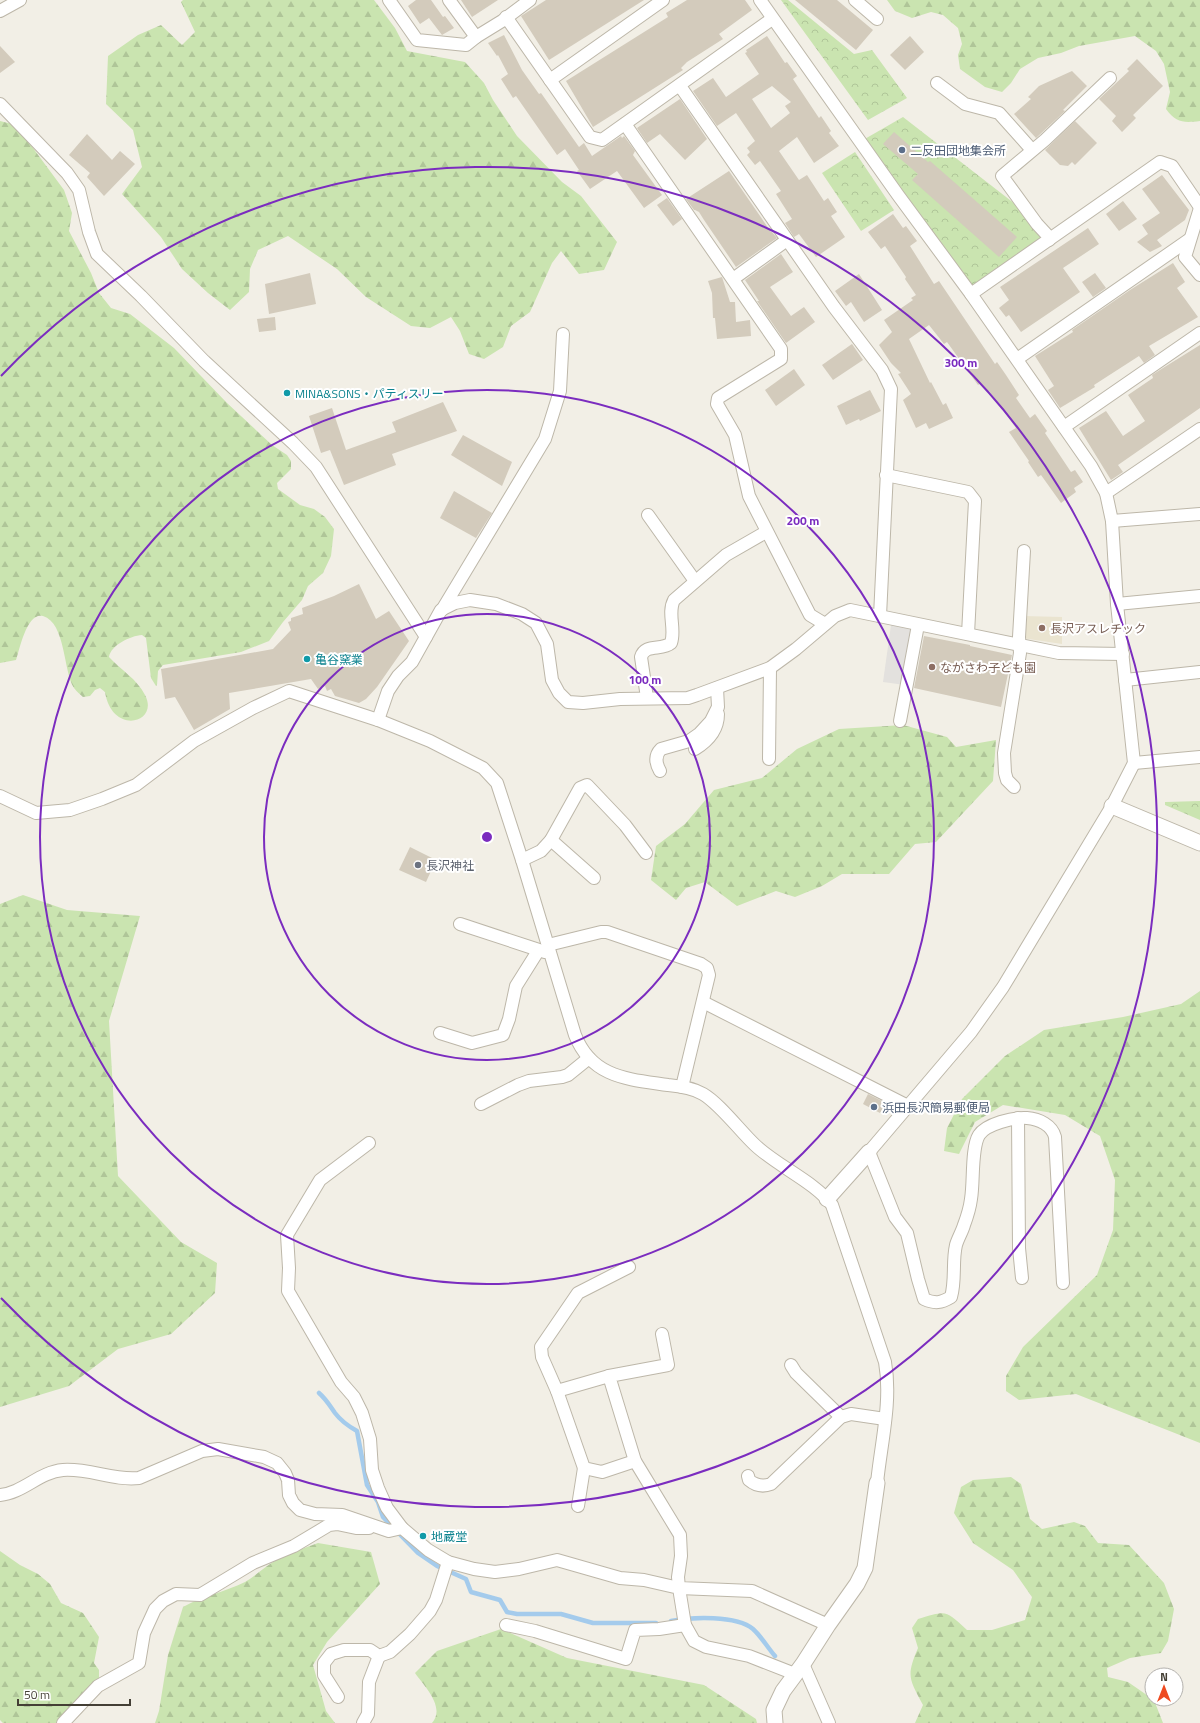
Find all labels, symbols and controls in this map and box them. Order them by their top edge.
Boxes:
place label: 二反田団地集会所 [910,141,1006,160]
marker: 二反田団地集会所 [897,145,907,155]
text: 300 m [945,353,977,372]
place label: MINA&SONS・パティスリー [295,384,444,403]
marker: MINA&SONS・パティスリー [282,388,292,398]
text: 200 m [787,511,819,530]
place label: 長沢アスレチック [1050,619,1146,638]
marker: 長沢アスレチック [1037,623,1047,633]
place label: 亀谷窯業 [315,650,363,669]
marker: 亀谷窯業 [302,654,312,664]
place label: ながさわ子ども園 [940,658,1036,677]
marker: ながさわ子ども園 [927,662,937,672]
text: 100 m [629,670,661,689]
centre of rings [480,830,494,844]
place label: 長沢神社 [426,856,474,875]
marker: 長沢神社 [413,860,423,870]
place label: 浜田長沢簡易郵便局 [882,1098,990,1117]
marker: 浜田長沢簡易郵便局 [869,1102,879,1112]
place label: 地蔵堂 [431,1527,467,1546]
marker: 地蔵堂 [418,1531,428,1541]
north arrow [1144,1667,1184,1707]
text: N [1160,1669,1168,1685]
scale bar [18,1681,130,1707]
text: 50 m [24,1685,50,1704]

